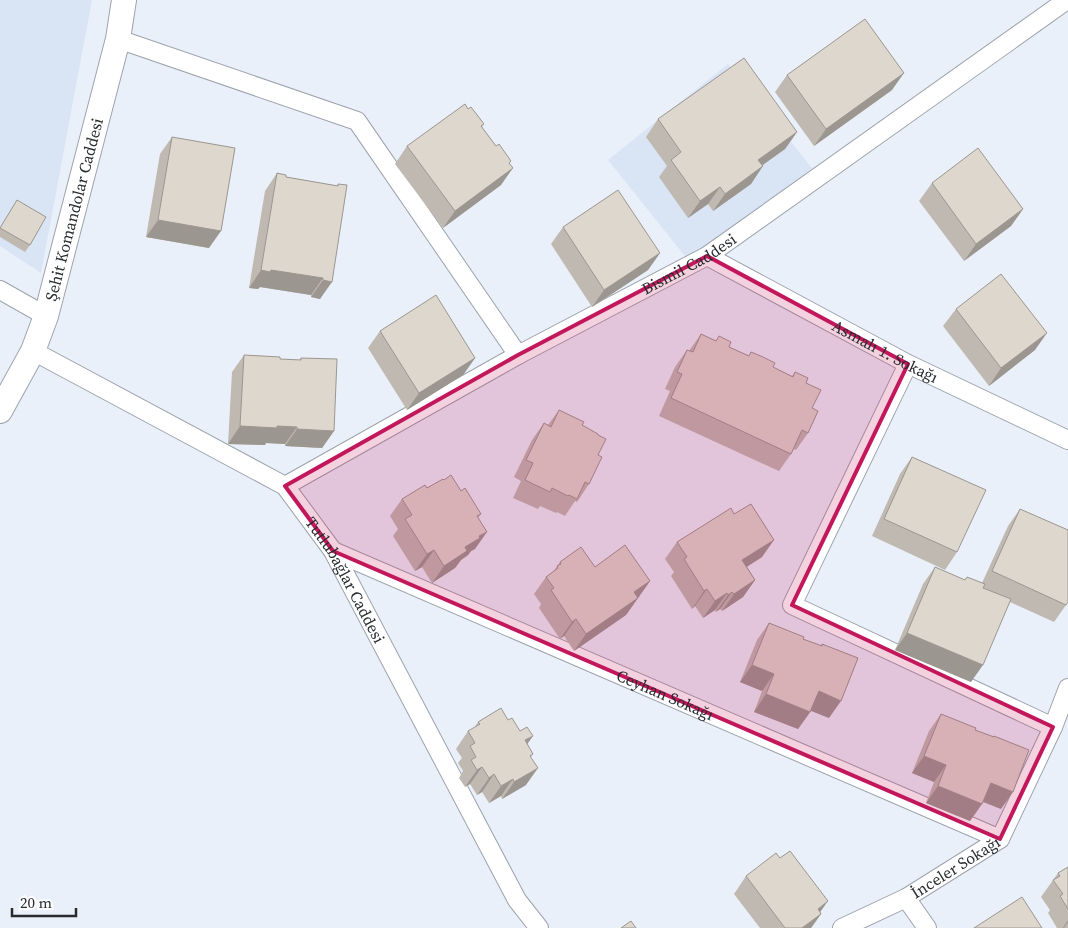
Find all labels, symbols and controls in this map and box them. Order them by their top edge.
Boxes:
street label: Şehit Komandolar Caddesi [39,115,108,303]
street label: Bismil Caddesi [638,228,741,299]
street label: Asmalı 1. Sokağı [828,314,942,388]
street label: Tutlubağlar Caddesi [300,512,391,647]
street label: Ceyhan Sokağı [613,664,718,725]
street label: İnceler Sokağı [907,831,1004,903]
scale bar [12,886,76,918]
text: 20 m [20,892,52,913]

